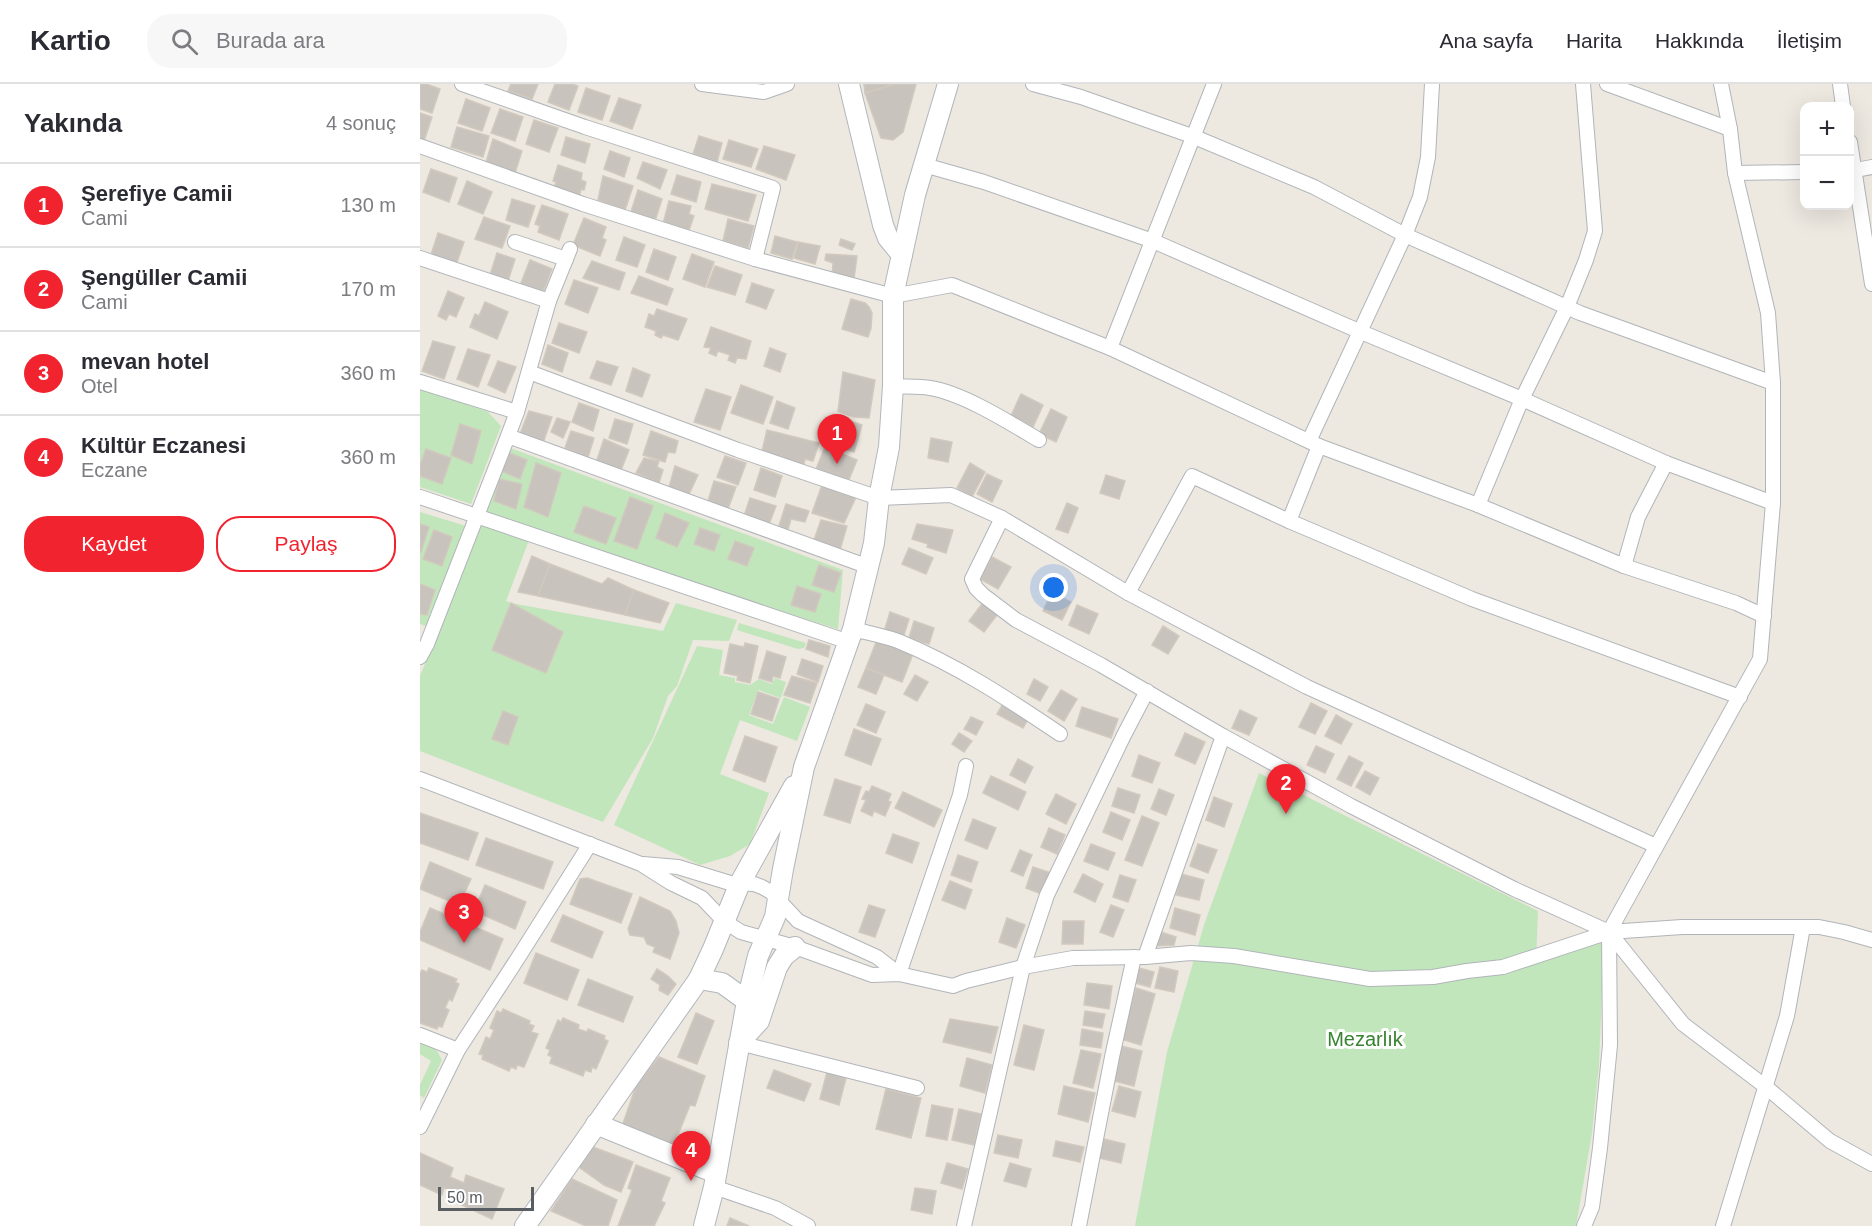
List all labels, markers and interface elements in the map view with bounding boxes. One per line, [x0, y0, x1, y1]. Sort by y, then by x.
search box [147, 14, 567, 68]
text: Kartio [30, 25, 111, 56]
icon: search [168, 25, 201, 58]
text: Burada ara [216, 28, 325, 53]
text: Ana sayfa [1440, 29, 1533, 52]
text: Harita [1566, 29, 1622, 52]
text: Hakkında [1655, 29, 1744, 52]
text: İletişim [1777, 29, 1842, 52]
map controls [1800, 102, 1854, 210]
button: + [1800, 102, 1854, 156]
text: Yakında [24, 108, 122, 138]
text: 4 sonuç [326, 112, 396, 134]
button: − [1800, 156, 1854, 210]
text: Şerefiye Camii [81, 181, 233, 206]
text: 1 [38, 194, 49, 216]
text: 130 m [340, 194, 396, 216]
text: Cami [81, 207, 128, 229]
text: Şengüller Camii [81, 265, 247, 290]
text: 2 [38, 278, 49, 300]
text: 170 m [340, 278, 396, 300]
text: Cami [81, 291, 128, 313]
text: mevan hotel [81, 349, 209, 374]
text: 3 [38, 362, 49, 384]
text: 360 m [340, 362, 396, 384]
text: Otel [81, 375, 118, 397]
pin: 1 [818, 414, 856, 464]
text: Kültür Eczanesi [81, 433, 246, 458]
text: 4 [38, 446, 49, 468]
text: 360 m [340, 446, 396, 468]
text: Eczane [81, 459, 148, 481]
button: Kaydet [24, 516, 204, 572]
button: Paylaş [216, 516, 396, 572]
your location [1039, 573, 1068, 602]
pin: 2 [1266, 764, 1306, 814]
pin: 3 [444, 894, 483, 943]
park label: Mezarlık [1327, 1028, 1404, 1050]
pin: 4 [672, 1132, 710, 1181]
scale bar [438, 1184, 534, 1212]
text: 50 m [447, 1189, 483, 1206]

